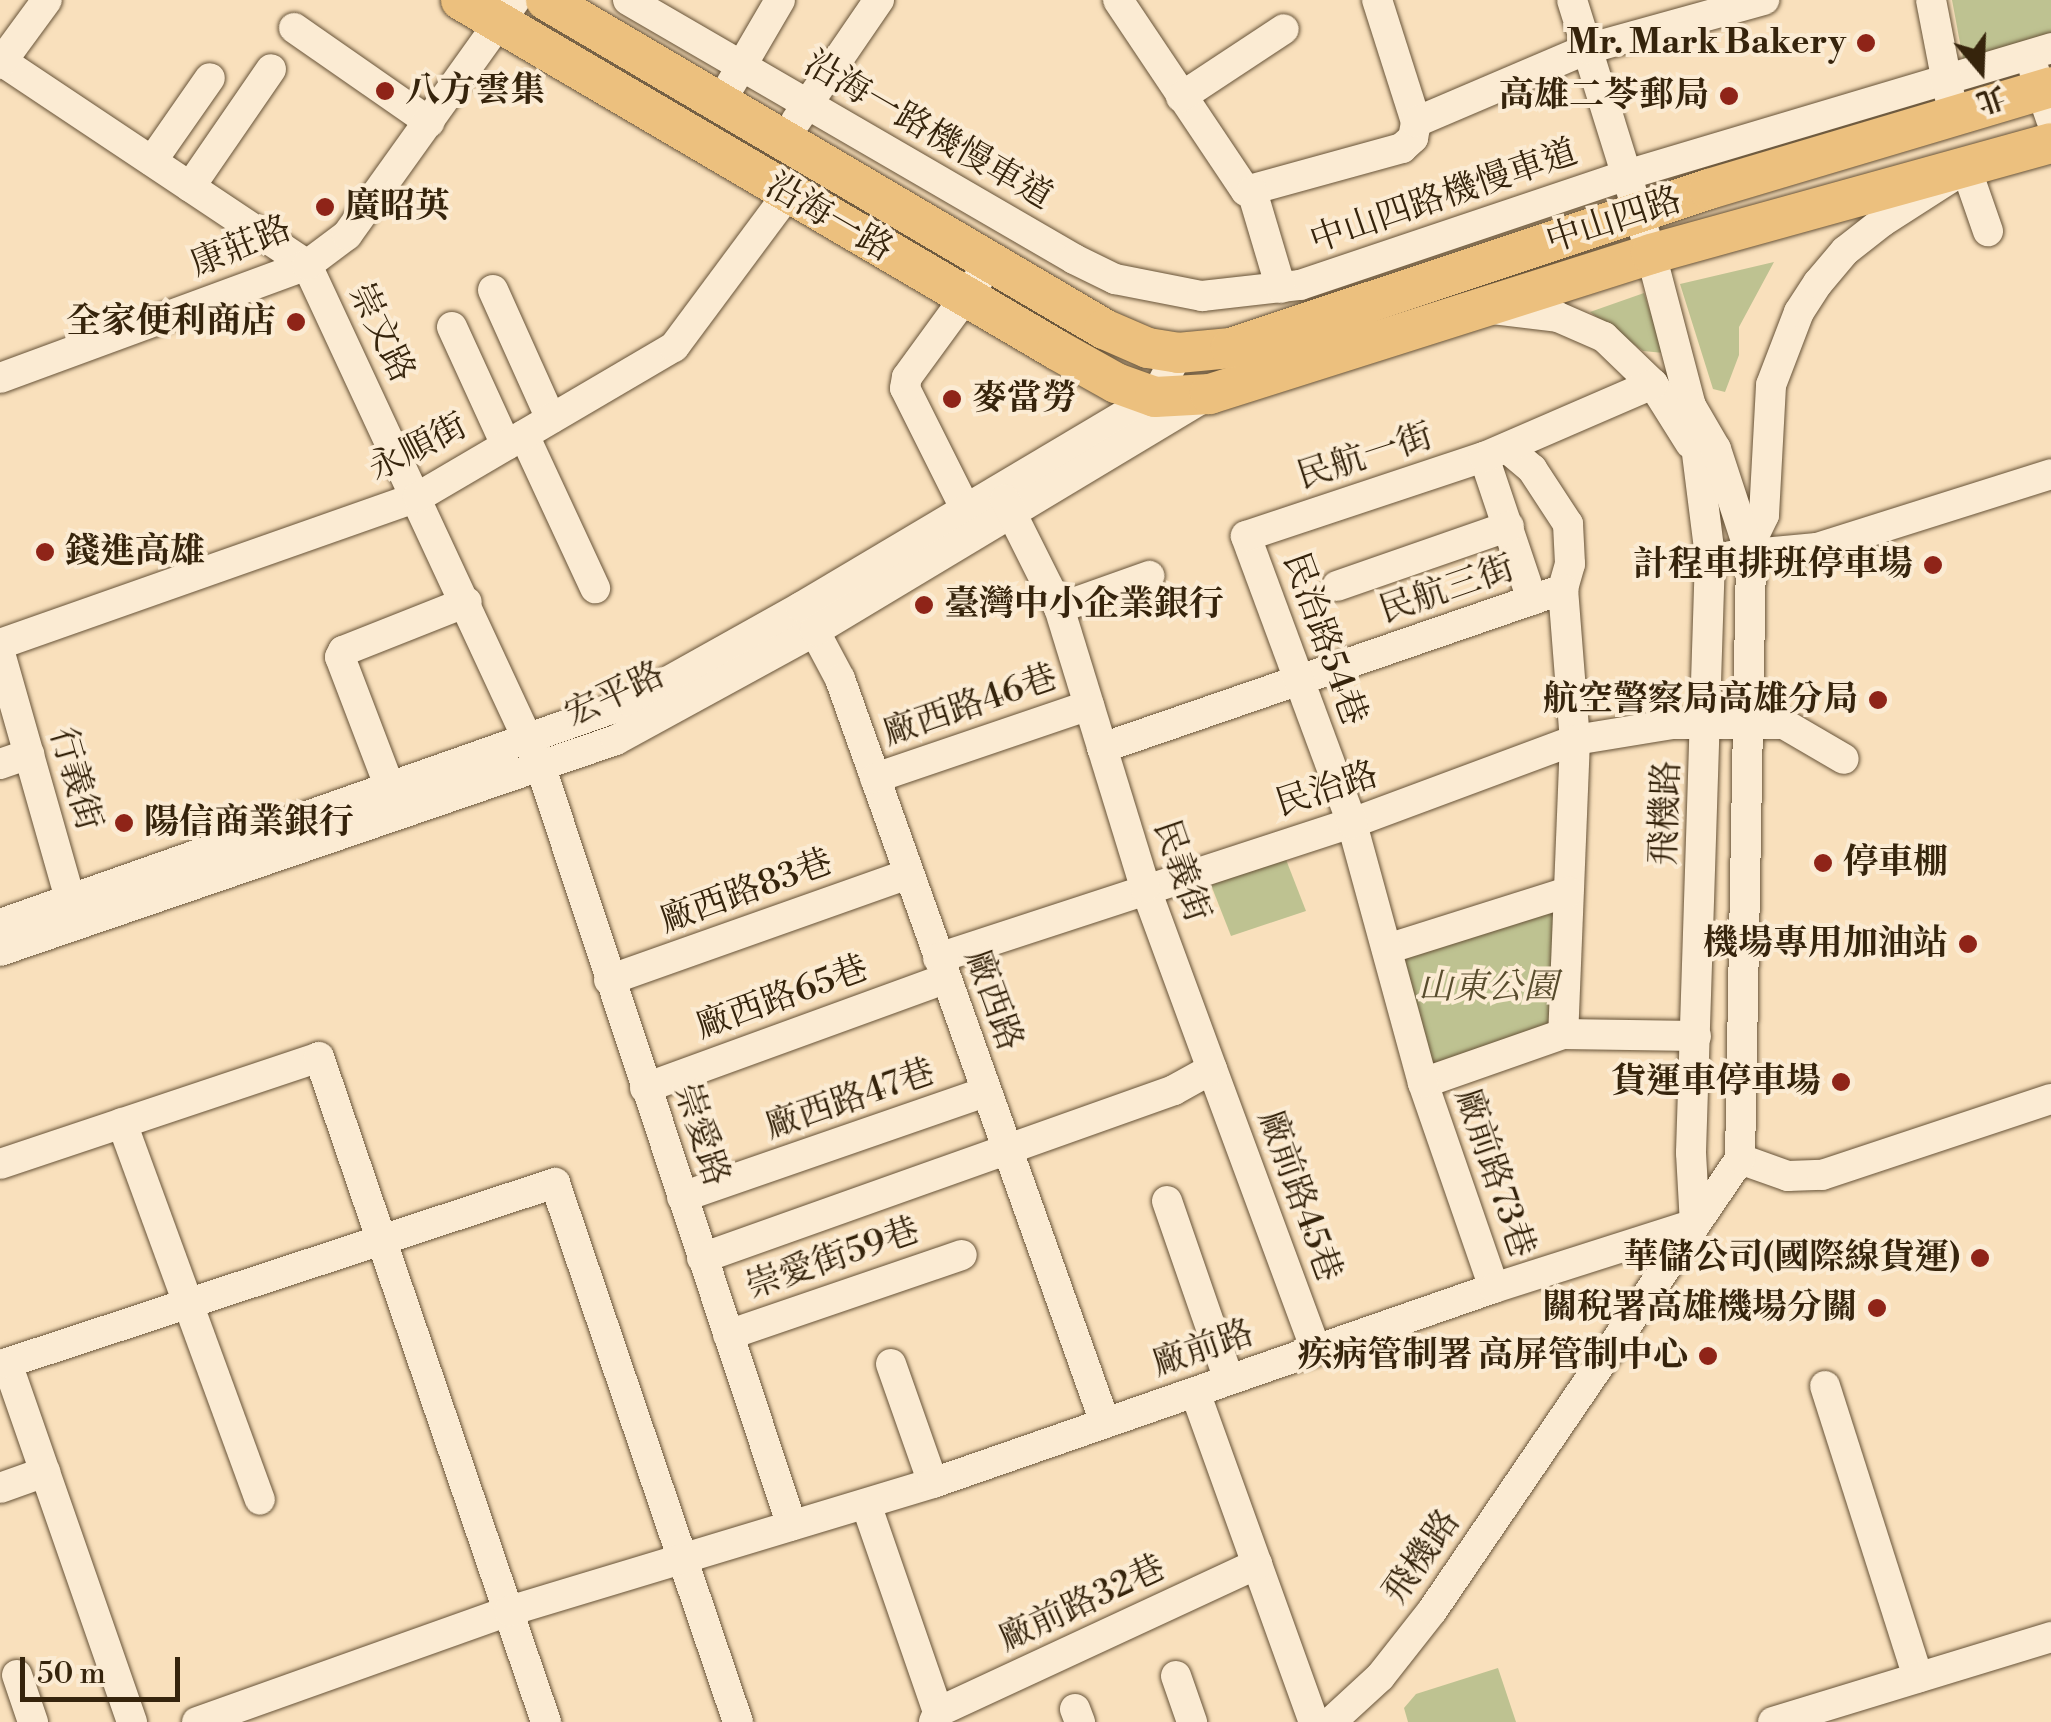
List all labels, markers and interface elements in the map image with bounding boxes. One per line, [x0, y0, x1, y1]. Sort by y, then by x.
north arrow [1931, 20, 2031, 120]
place label: Mr. Mark Bakery [1567, 22, 1846, 64]
marker: Mr. Mark Bakery [1855, 32, 1877, 54]
street label: 沿海一路機慢車道 [796, 43, 1060, 219]
place label: 八方雲集 [405, 70, 545, 112]
place label: 高雄二苓郵局 [1499, 75, 1709, 117]
text: 北 [1972, 78, 2010, 120]
marker: 八方雲集 [374, 80, 396, 102]
marker: 高雄二苓郵局 [1718, 85, 1740, 107]
street label: 中山四路機慢車道 [1305, 132, 1583, 262]
street label: 沿海一路 [758, 165, 900, 271]
street label: 中山四路 [1541, 179, 1687, 263]
place label: 廣昭英 [345, 186, 450, 228]
marker: 廣昭英 [314, 196, 336, 218]
street label: 康莊路 [184, 208, 298, 286]
street label: 崇文路 [339, 277, 423, 389]
place label: 全家便利商店 [66, 301, 276, 343]
marker: 全家便利商店 [285, 311, 307, 333]
place label: 麥當勞 [972, 378, 1077, 420]
marker: 麥當勞 [941, 388, 963, 410]
street label: 永順街 [362, 405, 474, 491]
street label: 民航一街 [1292, 415, 1438, 499]
place label: 錢進高雄 [65, 531, 205, 573]
marker: 錢進高雄 [34, 541, 56, 563]
place label: 計程車排班停車場 [1633, 544, 1913, 586]
street label: 民治路54巷 [1273, 547, 1375, 731]
street label: 民航三街 [1374, 547, 1520, 633]
marker: 計程車排班停車場 [1922, 554, 1944, 576]
place label: 臺灣中小企業銀行 [944, 584, 1224, 626]
marker: 臺灣中小企業銀行 [913, 594, 935, 616]
street label: 宏平路 [559, 654, 671, 736]
street label: 廠西路46巷 [877, 657, 1063, 755]
place label: 航空警察局高雄分局 [1543, 679, 1858, 721]
marker: 航空警察局高雄分局 [1867, 689, 1889, 711]
street label: 行義街 [40, 723, 110, 835]
street label: 民治路 [1271, 754, 1383, 826]
street label: 飛機路 [1643, 760, 1689, 866]
place label: 陽信商業銀行 [144, 802, 354, 844]
marker: 陽信商業銀行 [113, 812, 135, 834]
street label: 民義街 [1144, 815, 1218, 927]
street label: 廠西路83巷 [654, 841, 838, 943]
place label: 停車棚 [1843, 842, 1948, 884]
marker: 停車棚 [1812, 852, 1834, 874]
place label: 機場專用加油站 [1703, 923, 1948, 965]
marker: 機場專用加油站 [1957, 933, 1979, 955]
street label: 廠西路 [955, 943, 1031, 1057]
street label: 廠西路65巷 [690, 947, 874, 1049]
park label: 山東公園 [1418, 967, 1558, 1009]
street label: 廠西路47巷 [759, 1051, 941, 1149]
place label: 貨運車停車場 [1611, 1061, 1821, 1103]
marker: 貨運車停車場 [1830, 1071, 1852, 1093]
street label: 崇愛路 [665, 1079, 737, 1191]
street label: 廠前路73巷 [1445, 1083, 1543, 1263]
street label: 廠前路45巷 [1248, 1104, 1350, 1288]
street label: 崇愛街59巷 [741, 1210, 925, 1308]
place label: 華儲公司(國際線貨運) [1623, 1237, 1960, 1279]
marker: 華儲公司(國際線貨運) [1969, 1247, 1991, 1269]
place label: 關稅署高雄機場分關 [1542, 1287, 1857, 1329]
marker: 關稅署高雄機場分關 [1866, 1297, 1888, 1319]
street label: 廠前路 [1147, 1312, 1259, 1386]
place label: 疾病管制署 高屏管制中心 [1297, 1335, 1688, 1377]
marker: 疾病管制署 高屏管制中心 [1697, 1345, 1719, 1367]
street label: 飛機路 [1375, 1502, 1469, 1612]
street label: 廠前路32巷 [992, 1547, 1172, 1661]
scale bar [25, 1637, 185, 1699]
text: 50 m [37, 1655, 106, 1693]

